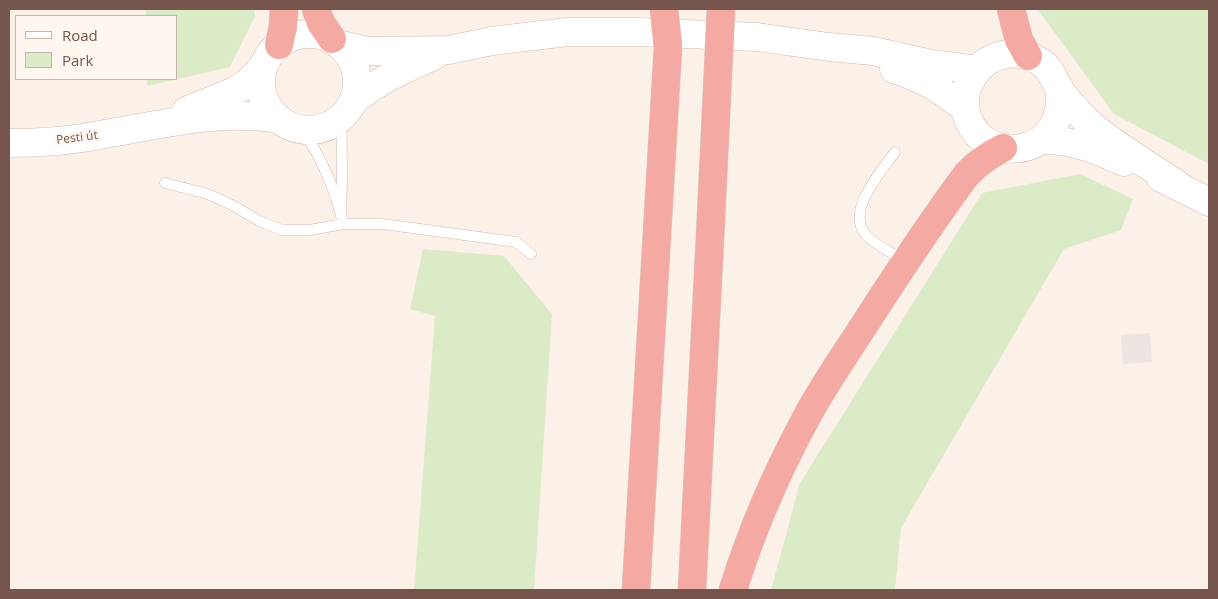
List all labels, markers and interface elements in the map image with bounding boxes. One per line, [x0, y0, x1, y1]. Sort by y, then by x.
legend [15, 15, 178, 80]
text: Road [62, 25, 98, 45]
text: Park [62, 50, 93, 70]
street label: Pesti út [55, 128, 99, 148]

